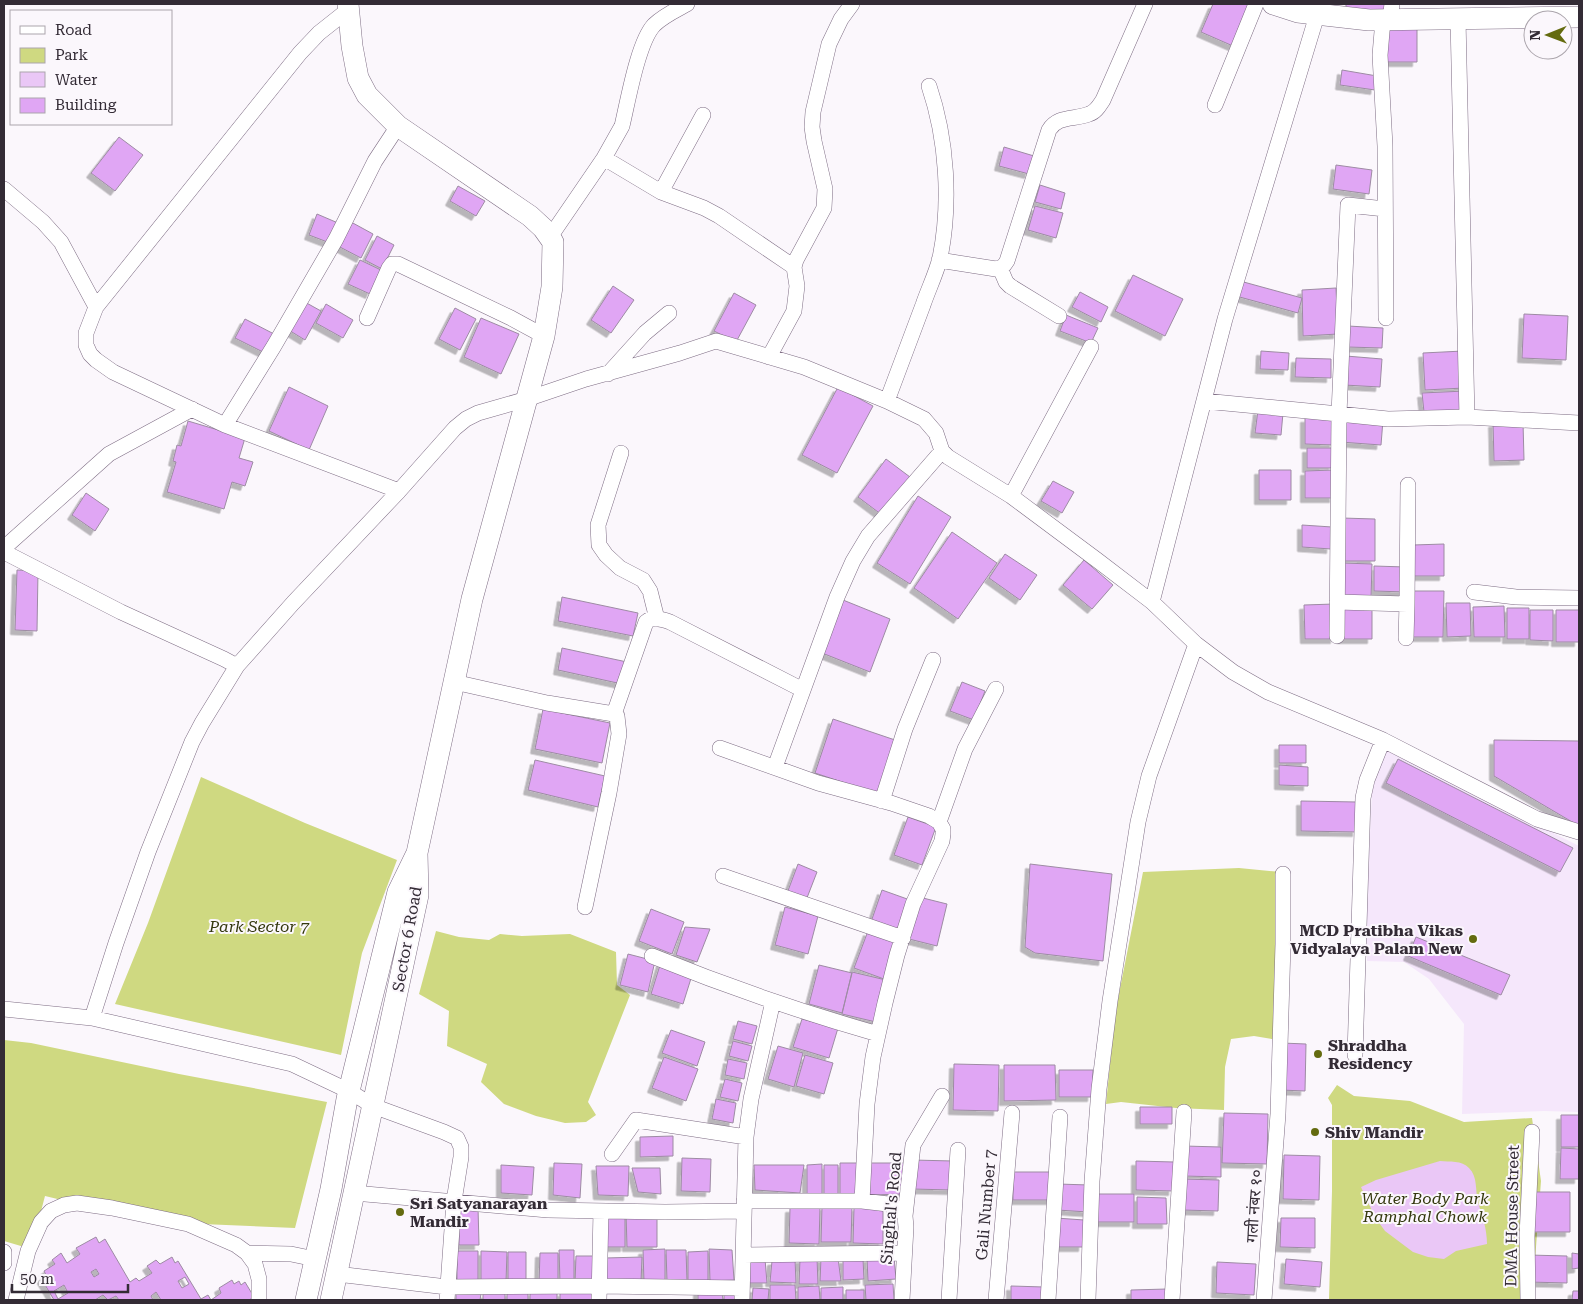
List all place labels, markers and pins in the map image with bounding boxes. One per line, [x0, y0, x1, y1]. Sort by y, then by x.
place label: MCD Pratibha Vikas Vidyalaya Palam New [1290, 921, 1463, 958]
marker: MCD Pratibha Vikas Vidyalaya Palam New [1467, 933, 1479, 945]
place label: Shraddha Residency [1328, 1036, 1413, 1073]
marker: Shraddha Residency [1312, 1048, 1324, 1060]
place label: Shiv Mandir [1325, 1123, 1423, 1142]
marker: Shiv Mandir [1309, 1126, 1321, 1138]
place label: Sri Satyanarayan Mandir [410, 1194, 548, 1231]
marker: Sri Satyanarayan Mandir [394, 1206, 406, 1218]

